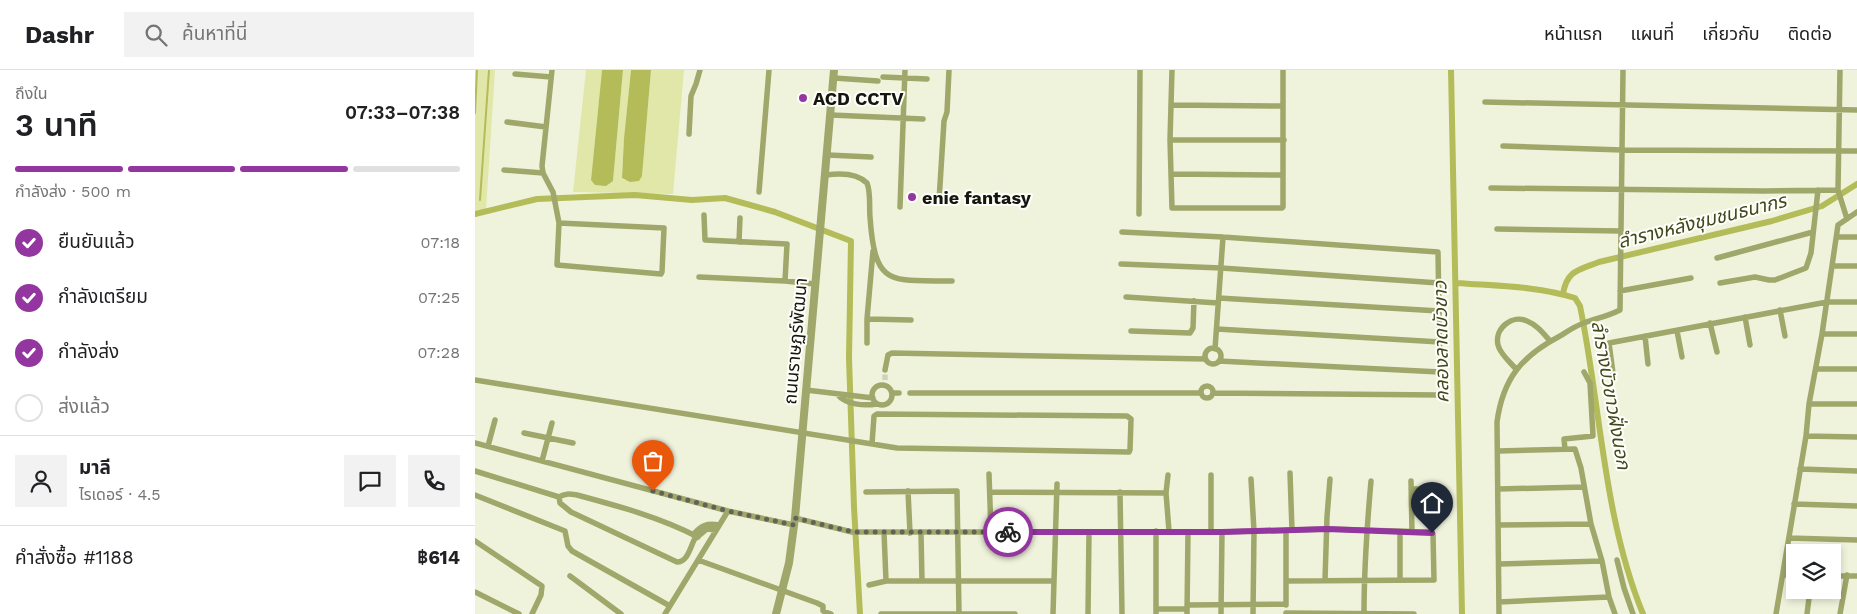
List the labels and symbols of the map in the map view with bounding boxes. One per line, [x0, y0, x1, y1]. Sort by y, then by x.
place label: ACD CCTV [813, 88, 904, 109]
marker: ACD CCTV [797, 92, 809, 104]
place label: enie fantasy [922, 187, 1032, 208]
water label: ลำรางหลังชุมชนธนากร [1616, 189, 1790, 253]
marker: enie fantasy [906, 191, 918, 203]
street label: ถนนราษฏร์พัฒนา [779, 277, 811, 405]
water label: คลองลาดบัวขาว [1428, 280, 1454, 403]
water label: ลำรางบัวขาวฝั่งนอก [1587, 319, 1637, 472]
pin [632, 440, 674, 491]
pin [1411, 482, 1453, 533]
courier [983, 507, 1033, 557]

